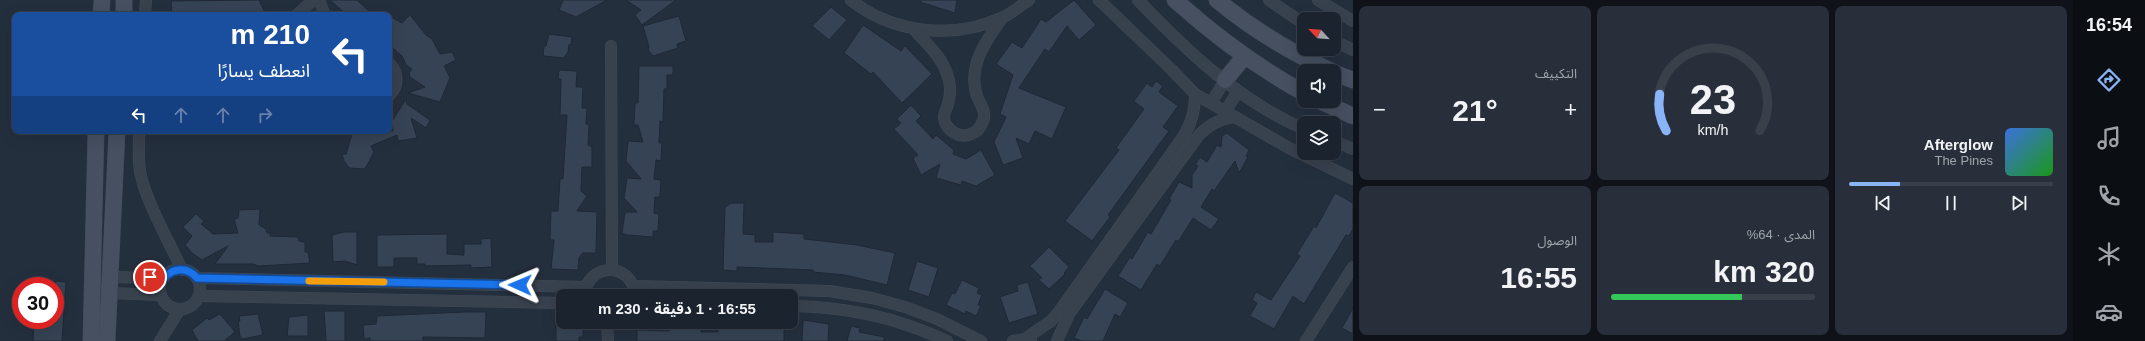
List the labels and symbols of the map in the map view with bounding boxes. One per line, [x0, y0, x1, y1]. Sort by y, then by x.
north arrow [1297, 12, 1341, 56]
pin [133, 260, 167, 294]
position arrow [499, 264, 541, 306]
speed limit sign: 30 [12, 277, 64, 329]

